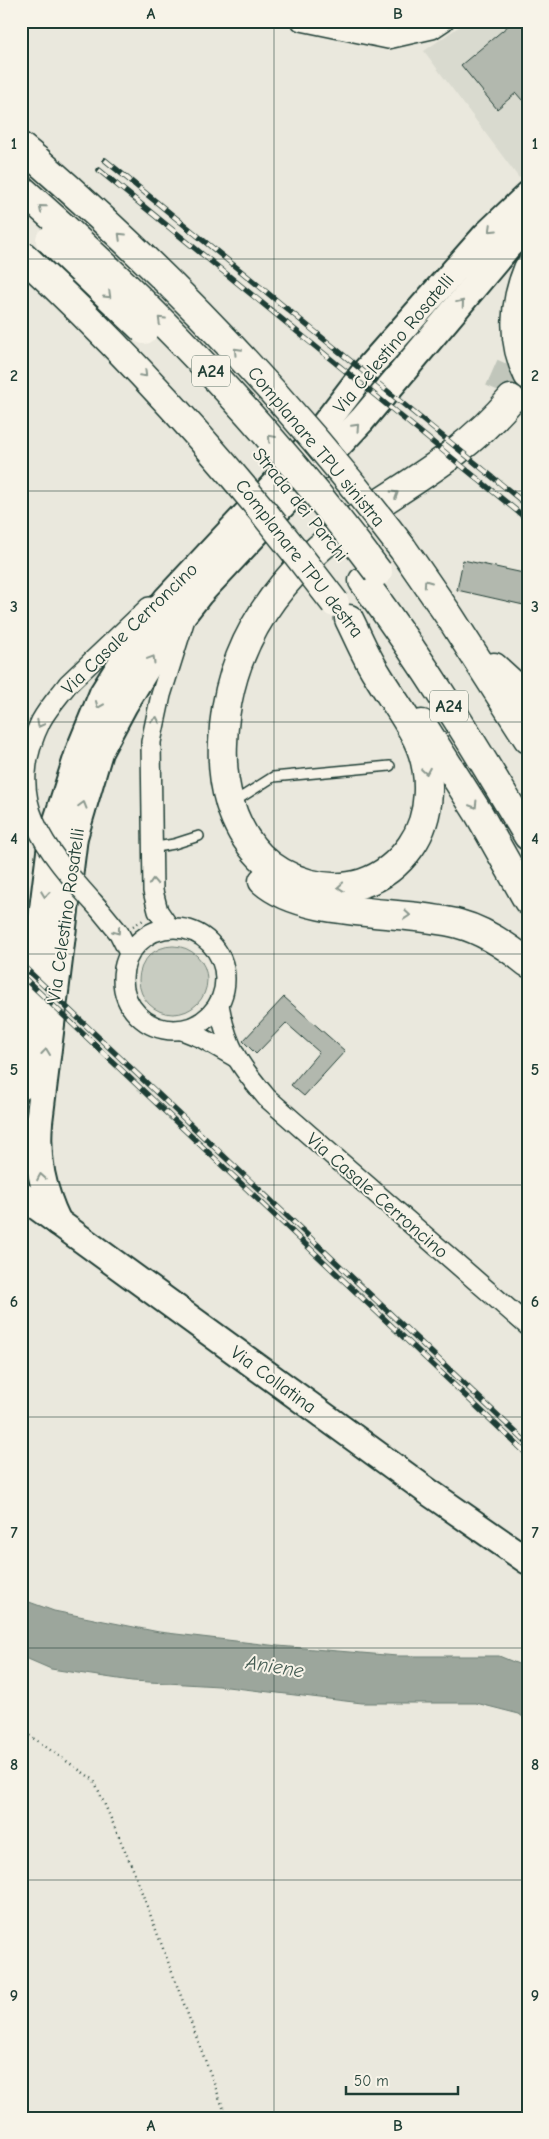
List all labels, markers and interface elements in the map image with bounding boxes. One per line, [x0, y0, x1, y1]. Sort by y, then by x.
text: A [147, 5, 156, 23]
text: B [393, 5, 403, 23]
text: 1 [11, 135, 17, 153]
text: 1 [532, 135, 538, 153]
one-way arrow [39, 205, 48, 214]
one-way arrow [489, 223, 498, 232]
one-way arrow [118, 233, 127, 242]
street label: Via Celestino Rosatelli [329, 269, 459, 418]
one-way arrow [102, 289, 111, 298]
one-way arrow [455, 299, 464, 308]
one-way arrow [157, 316, 166, 325]
one-way arrow [234, 348, 243, 357]
road number: A24 [192, 356, 230, 386]
street label: Complanare TPU sinistra [243, 362, 390, 531]
text: 2 [10, 367, 18, 385]
text: 2 [531, 367, 539, 385]
one-way arrow [138, 368, 147, 377]
one-way arrow [350, 423, 359, 432]
one-way arrow [268, 435, 277, 444]
street label: Strada dei Parchi [248, 443, 353, 566]
street label: Complanare TPU destra [231, 475, 368, 642]
one-way arrow [390, 491, 399, 501]
street label: Via Casale Cerroncino [57, 558, 202, 699]
one-way arrow [424, 579, 433, 588]
text: 3 [10, 598, 18, 616]
text: 3 [531, 598, 539, 616]
one-way arrow [146, 655, 155, 664]
road number: A24 [430, 690, 468, 721]
one-way arrow [94, 700, 105, 709]
one-way arrow [150, 716, 161, 725]
one-way arrow [36, 719, 46, 728]
one-way arrow [420, 767, 430, 776]
one-way arrow [467, 800, 477, 809]
one-way arrow [78, 801, 88, 810]
street label: Via Celestino Rosatelli [43, 827, 89, 1004]
text: 4 [10, 830, 18, 848]
text: 4 [531, 830, 539, 848]
one-way arrow [147, 878, 158, 886]
one-way arrow [337, 881, 345, 892]
one-way arrow [40, 890, 51, 898]
one-way arrow [403, 910, 411, 921]
one-way arrow [111, 925, 120, 935]
one-way arrow [41, 1048, 51, 1056]
text: 5 [10, 1061, 18, 1079]
text: 5 [531, 1061, 539, 1079]
street label: Via Casale Cerroncino [302, 1128, 453, 1263]
one-way arrow [36, 1172, 47, 1181]
text: 6 [10, 1293, 18, 1311]
text: 6 [531, 1293, 539, 1311]
street label: Via Collatina [226, 1341, 321, 1418]
text: 7 [10, 1524, 18, 1542]
text: 7 [531, 1524, 539, 1542]
water label: Aniene [243, 1650, 306, 1682]
text: 8 [10, 1756, 18, 1774]
text: 8 [531, 1756, 539, 1774]
text: 9 [10, 1987, 18, 2005]
text: 9 [531, 1987, 539, 2005]
scale bar [346, 2064, 459, 2096]
text: 50 m [354, 2072, 389, 2090]
text: A [147, 2117, 156, 2135]
text: B [393, 2117, 403, 2135]

